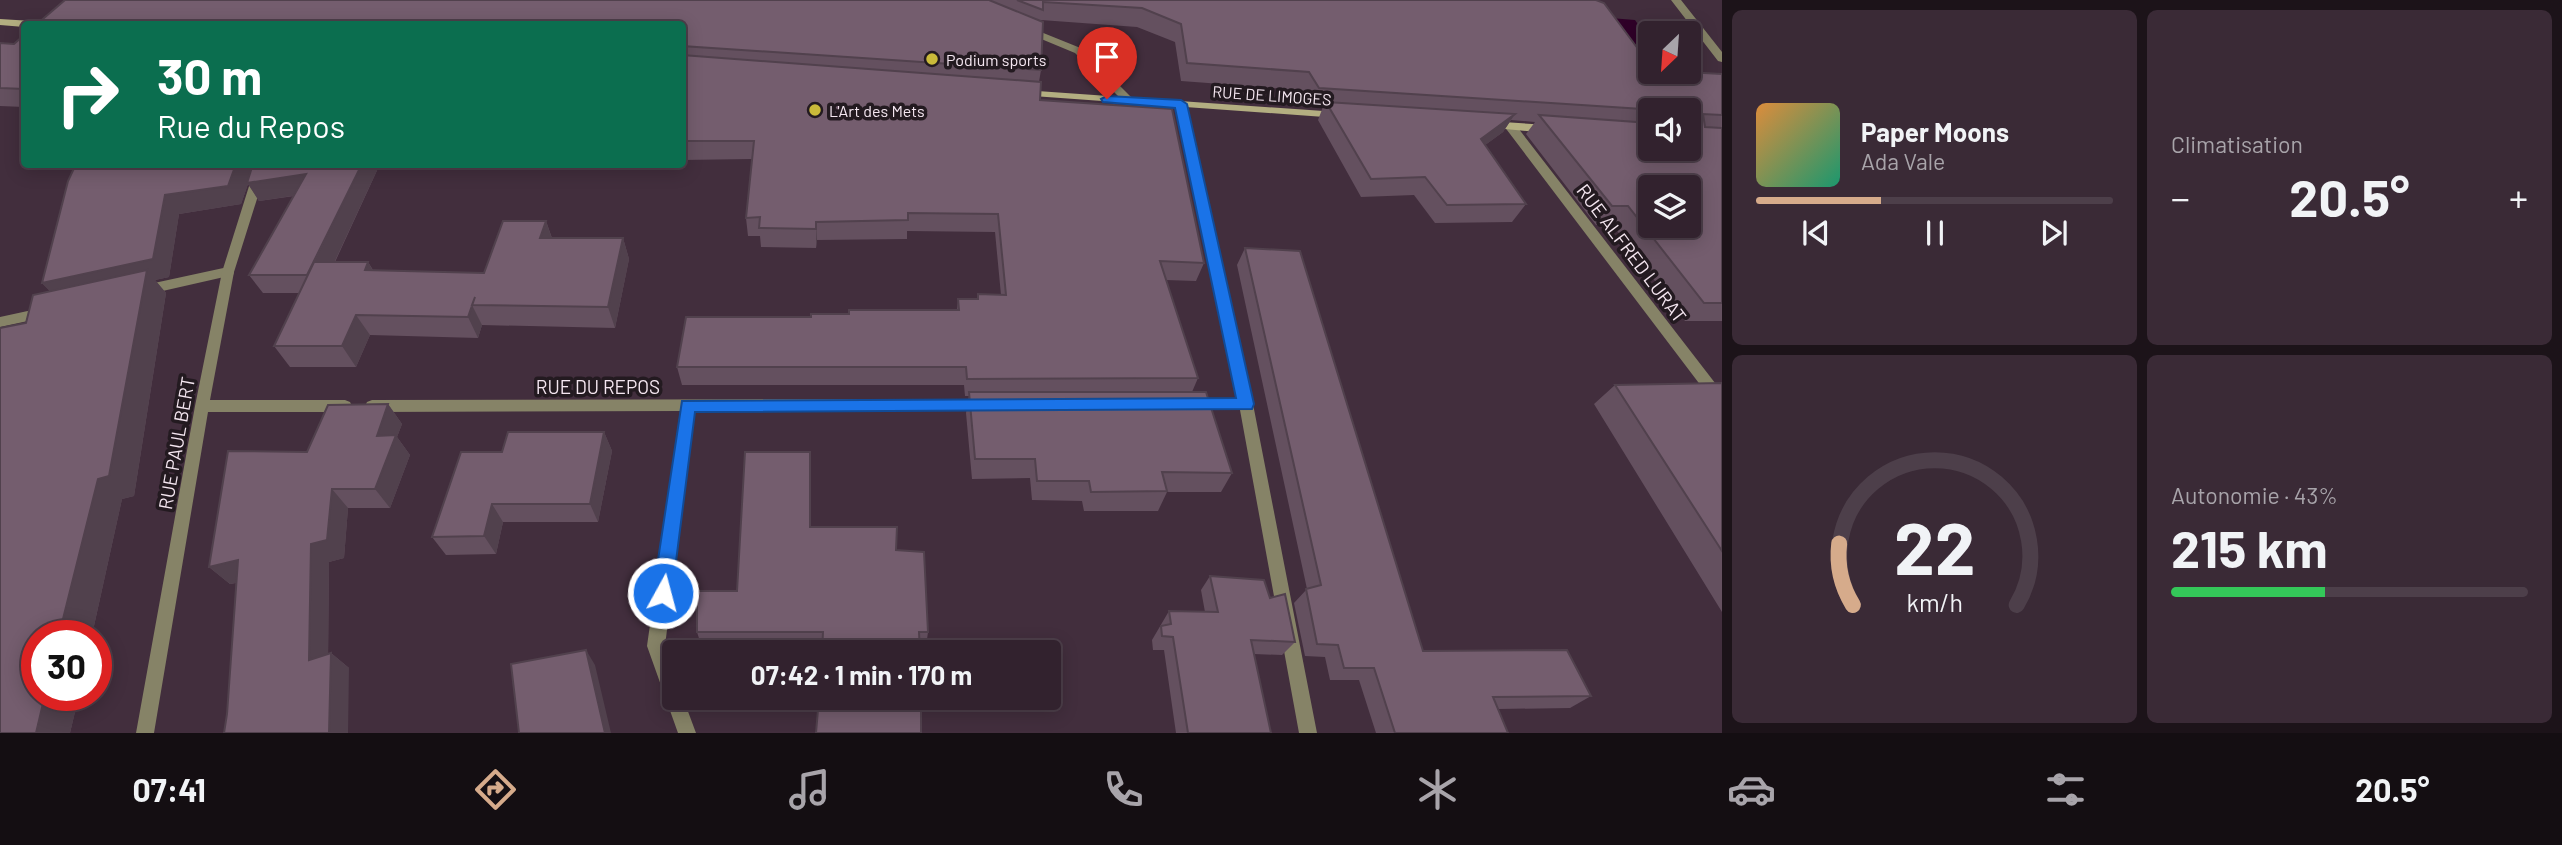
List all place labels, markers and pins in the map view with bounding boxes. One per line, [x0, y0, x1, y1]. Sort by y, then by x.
pin [1077, 27, 1137, 99]
place label: Podium sports [946, 50, 1046, 69]
marker: Podium sports [924, 51, 940, 67]
place label: L'Art des Mets [829, 101, 925, 120]
marker: L'Art des Mets [807, 102, 823, 118]

